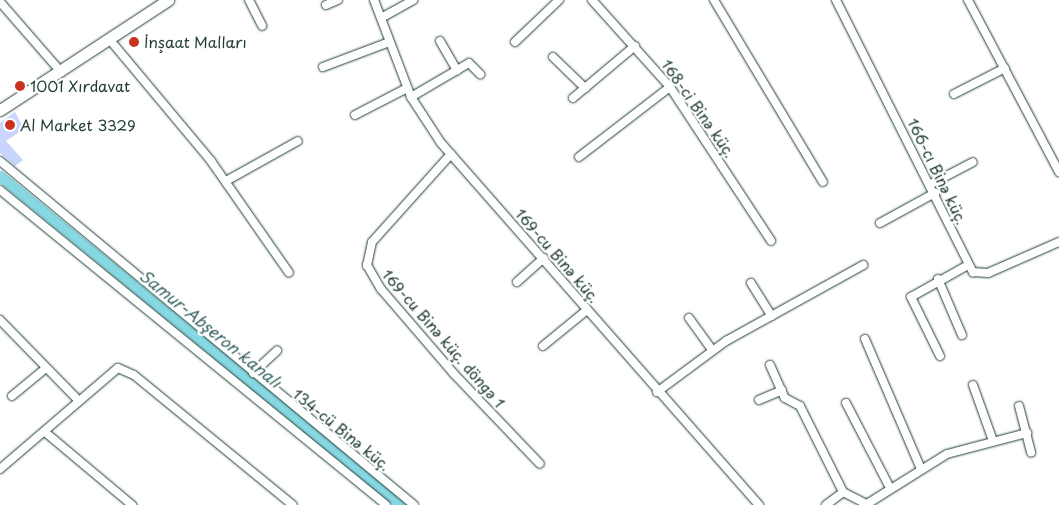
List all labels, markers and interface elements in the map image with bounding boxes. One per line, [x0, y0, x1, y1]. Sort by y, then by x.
place label: İnşaat Malları [144, 33, 246, 51]
marker: İnşaat Malları [128, 36, 140, 48]
street label: 168-ci Binə küç. [658, 55, 740, 161]
place label: 1001 Xırdavat [30, 77, 131, 95]
marker: 1001 Xırdavat [14, 80, 26, 92]
street label: 166-cı Binə küç. [904, 114, 972, 228]
place label: Al Market 3329 [20, 116, 136, 134]
marker: Al Market 3329 [4, 119, 16, 131]
street label: 169-cu Binə küç. [512, 204, 604, 306]
water label: Samur-Abşeron kanalı [136, 265, 286, 391]
street label: 169-cu Binə küç. döngə 1 [379, 265, 509, 411]
street label: 134-cü Binə küç. [289, 384, 395, 474]

